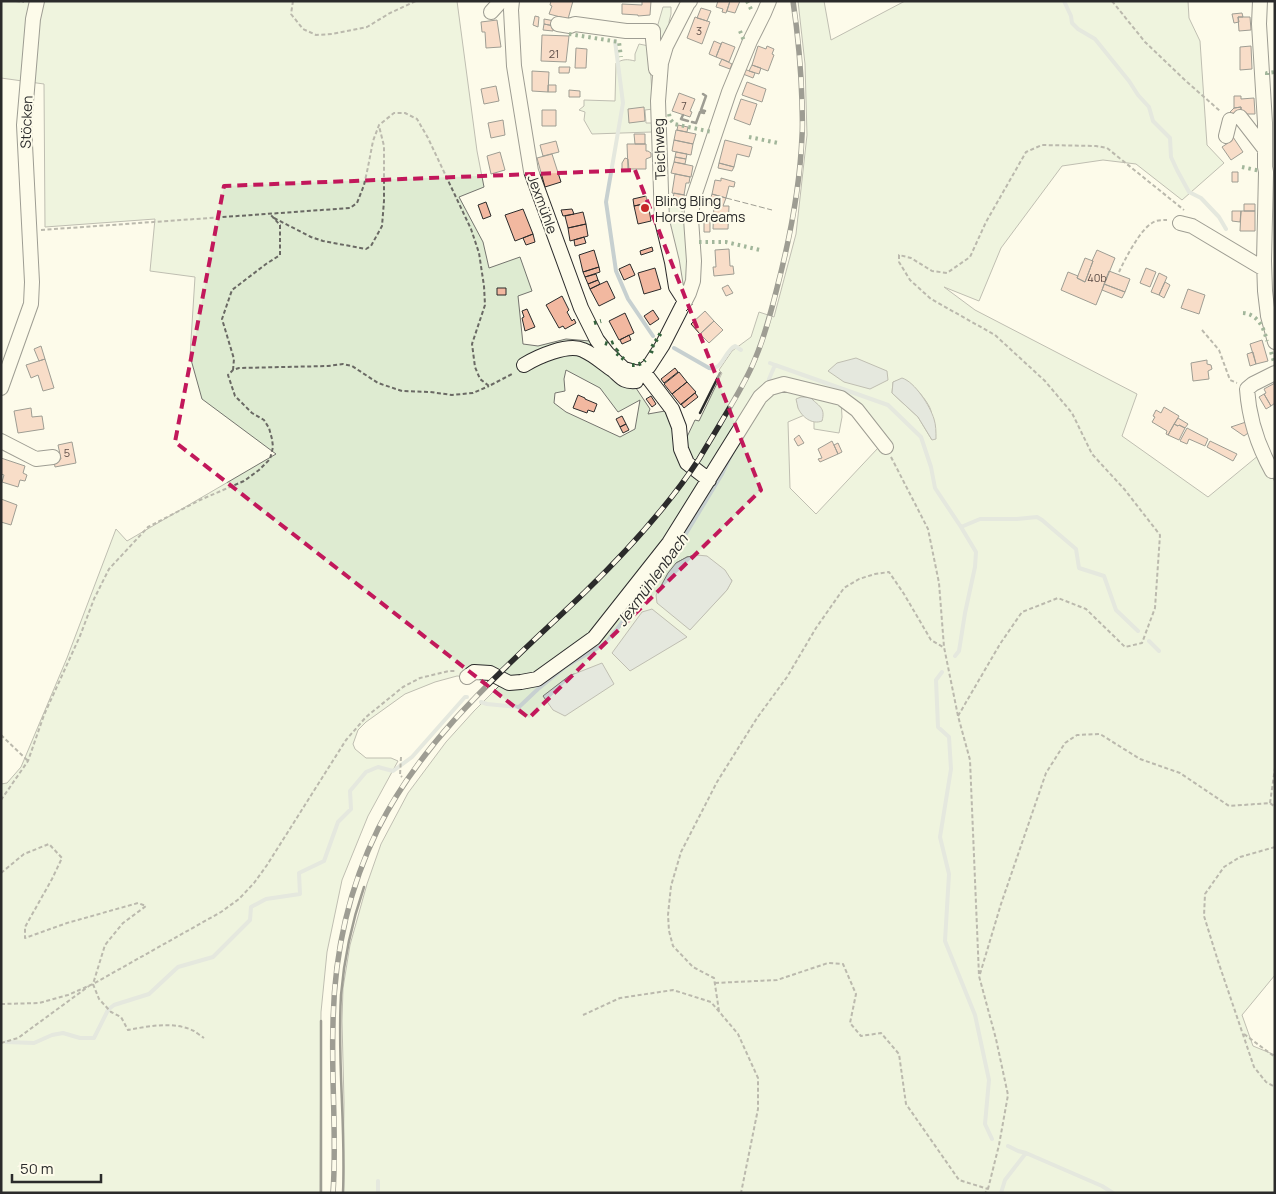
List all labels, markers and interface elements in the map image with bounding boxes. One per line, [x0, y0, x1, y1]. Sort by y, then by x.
house number: 3 [696, 23, 702, 38]
house number: 21 [549, 46, 559, 61]
street label: Stöcken [16, 95, 36, 149]
house number: 7 [681, 98, 687, 113]
street label: Teichweg [648, 118, 670, 180]
street label: Jexmühle [524, 172, 562, 236]
place label: Bling Bling Horse Dreams [655, 191, 745, 226]
marker: Bling Bling Horse Dreams [639, 202, 651, 214]
house number: 40b [1087, 270, 1107, 285]
house number: 5 [64, 445, 70, 460]
water label: Jexmühlenbach [611, 529, 693, 630]
scale bar [12, 1152, 101, 1184]
text: 50 m [20, 1158, 54, 1179]

